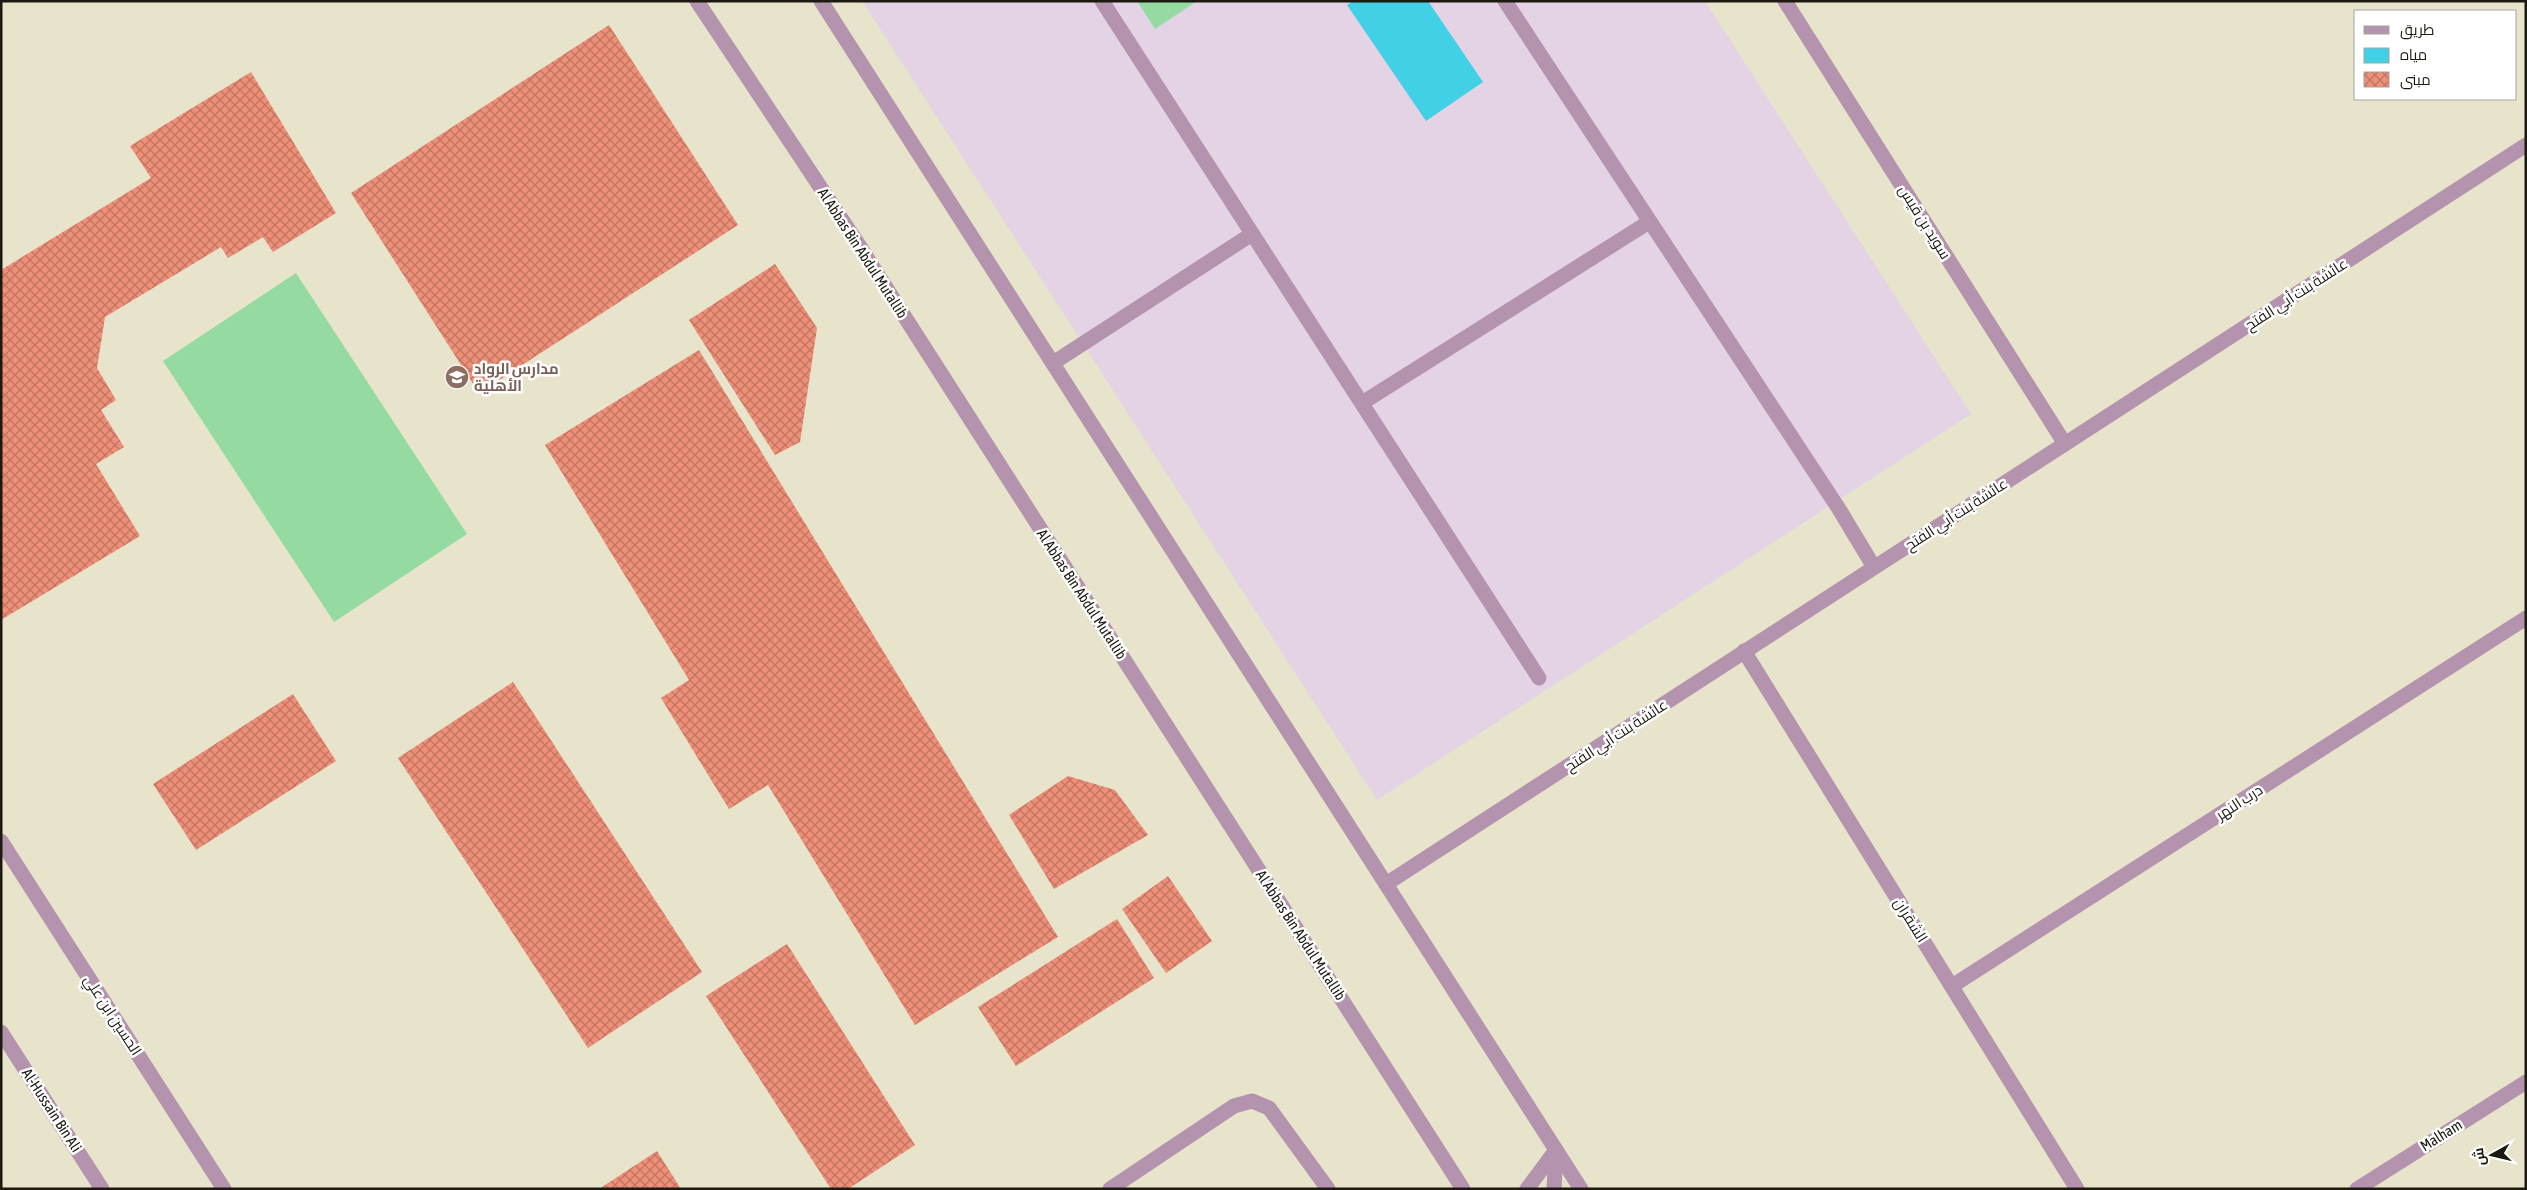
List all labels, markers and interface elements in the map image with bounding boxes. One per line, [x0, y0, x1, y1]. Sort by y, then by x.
legend [2354, 10, 2517, 100]
text: طريق [2400, 21, 2434, 40]
text: مياه [2400, 46, 2427, 63]
text: مبنى [2400, 71, 2431, 90]
street label: سويد بن قيس [1894, 182, 1954, 263]
street label: Al Abbas Bin Abdul Mutallib [815, 185, 911, 321]
street label: عائشة بنت أبي الفتح [2241, 254, 2353, 337]
place label: مدارس الرواد الأهلية [474, 360, 559, 394]
school or university icon: مدارس الرواد الأهلية [444, 364, 470, 390]
street label: عائشة بنت أبي الفتح [1901, 474, 2013, 557]
street label: Al Abbas Bin Abdul Mutallib [1034, 526, 1130, 662]
street label: عائشة بنت أبي الفتح [1561, 695, 1673, 778]
street label: درب النهر [2212, 781, 2267, 826]
street label: Al Abbas Bin Abdul Mutallib [1253, 867, 1349, 1003]
street label: الشقران [1889, 895, 1931, 946]
street label: الحسين ابن علي [77, 972, 145, 1061]
street label: Al-Hussain Bin Ali [19, 1065, 85, 1155]
street label: Malham [2417, 1116, 2465, 1154]
north arrow [2467, 1130, 2517, 1180]
text: ش [2470, 1147, 2489, 1167]

